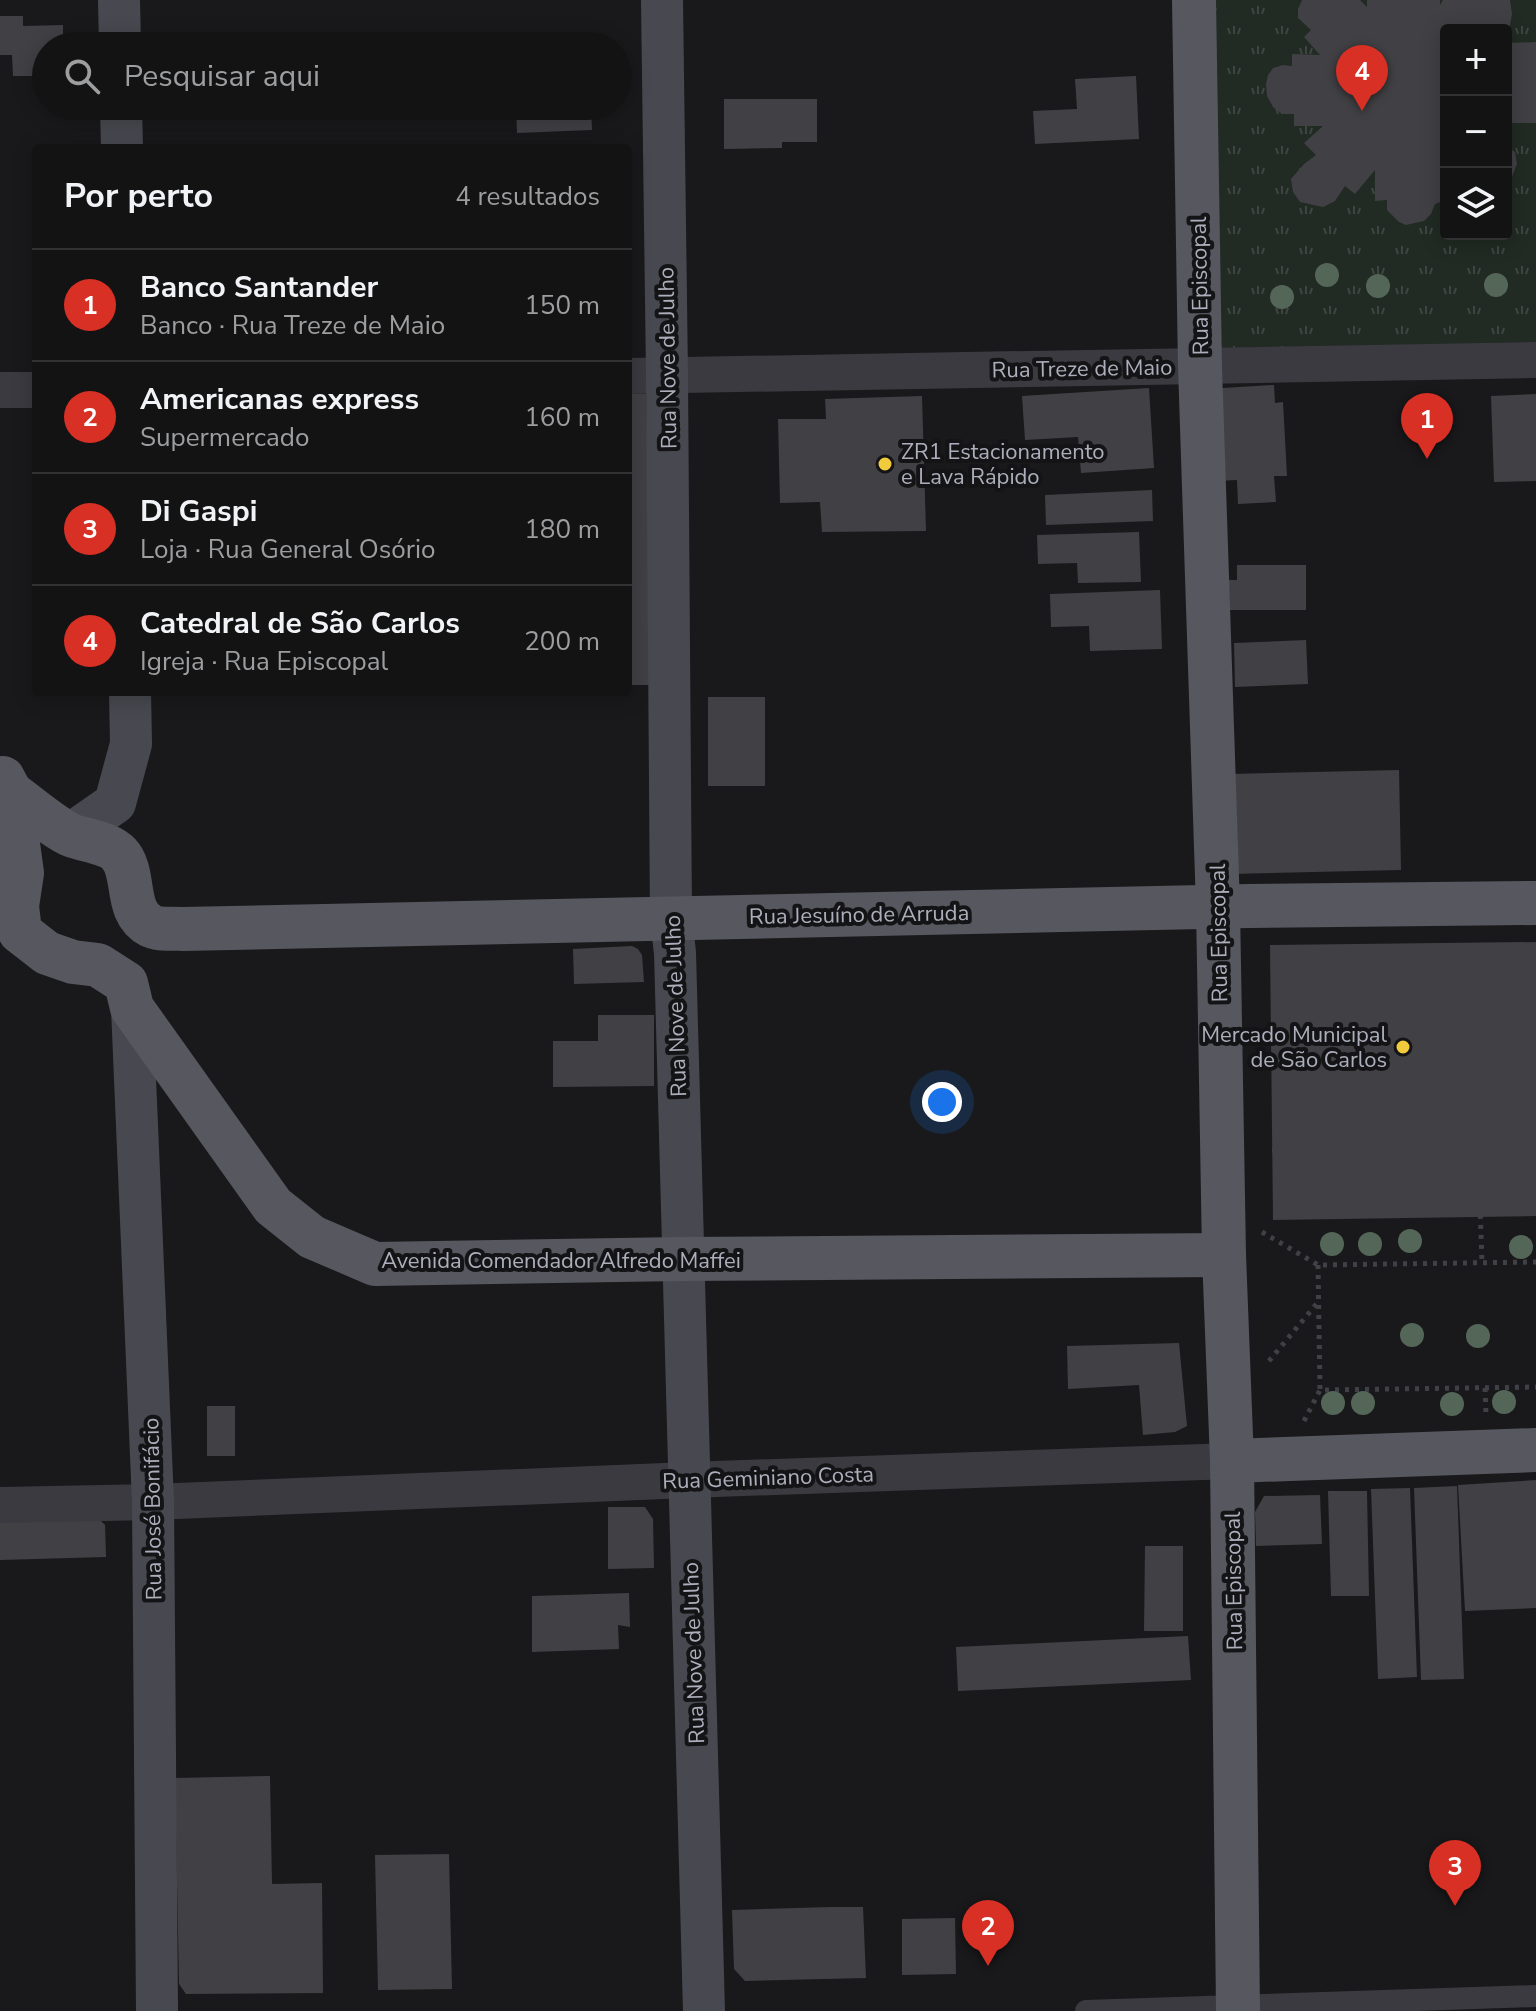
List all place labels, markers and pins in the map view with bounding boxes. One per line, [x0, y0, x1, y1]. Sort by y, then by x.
pin: 4 [1336, 45, 1388, 111]
pin: 1 [1401, 393, 1453, 459]
place label: ZR1 Estacionamento e Lava Rápido [901, 437, 1105, 492]
marker: ZR1 Estacionamento e Lava Rápido [876, 455, 894, 473]
place label: Mercado Municipal de São Carlos [1201, 1020, 1387, 1075]
marker: Mercado Municipal de São Carlos [1394, 1038, 1412, 1056]
pin: 3 [1429, 1840, 1481, 1906]
pin: 2 [962, 1900, 1014, 1966]

